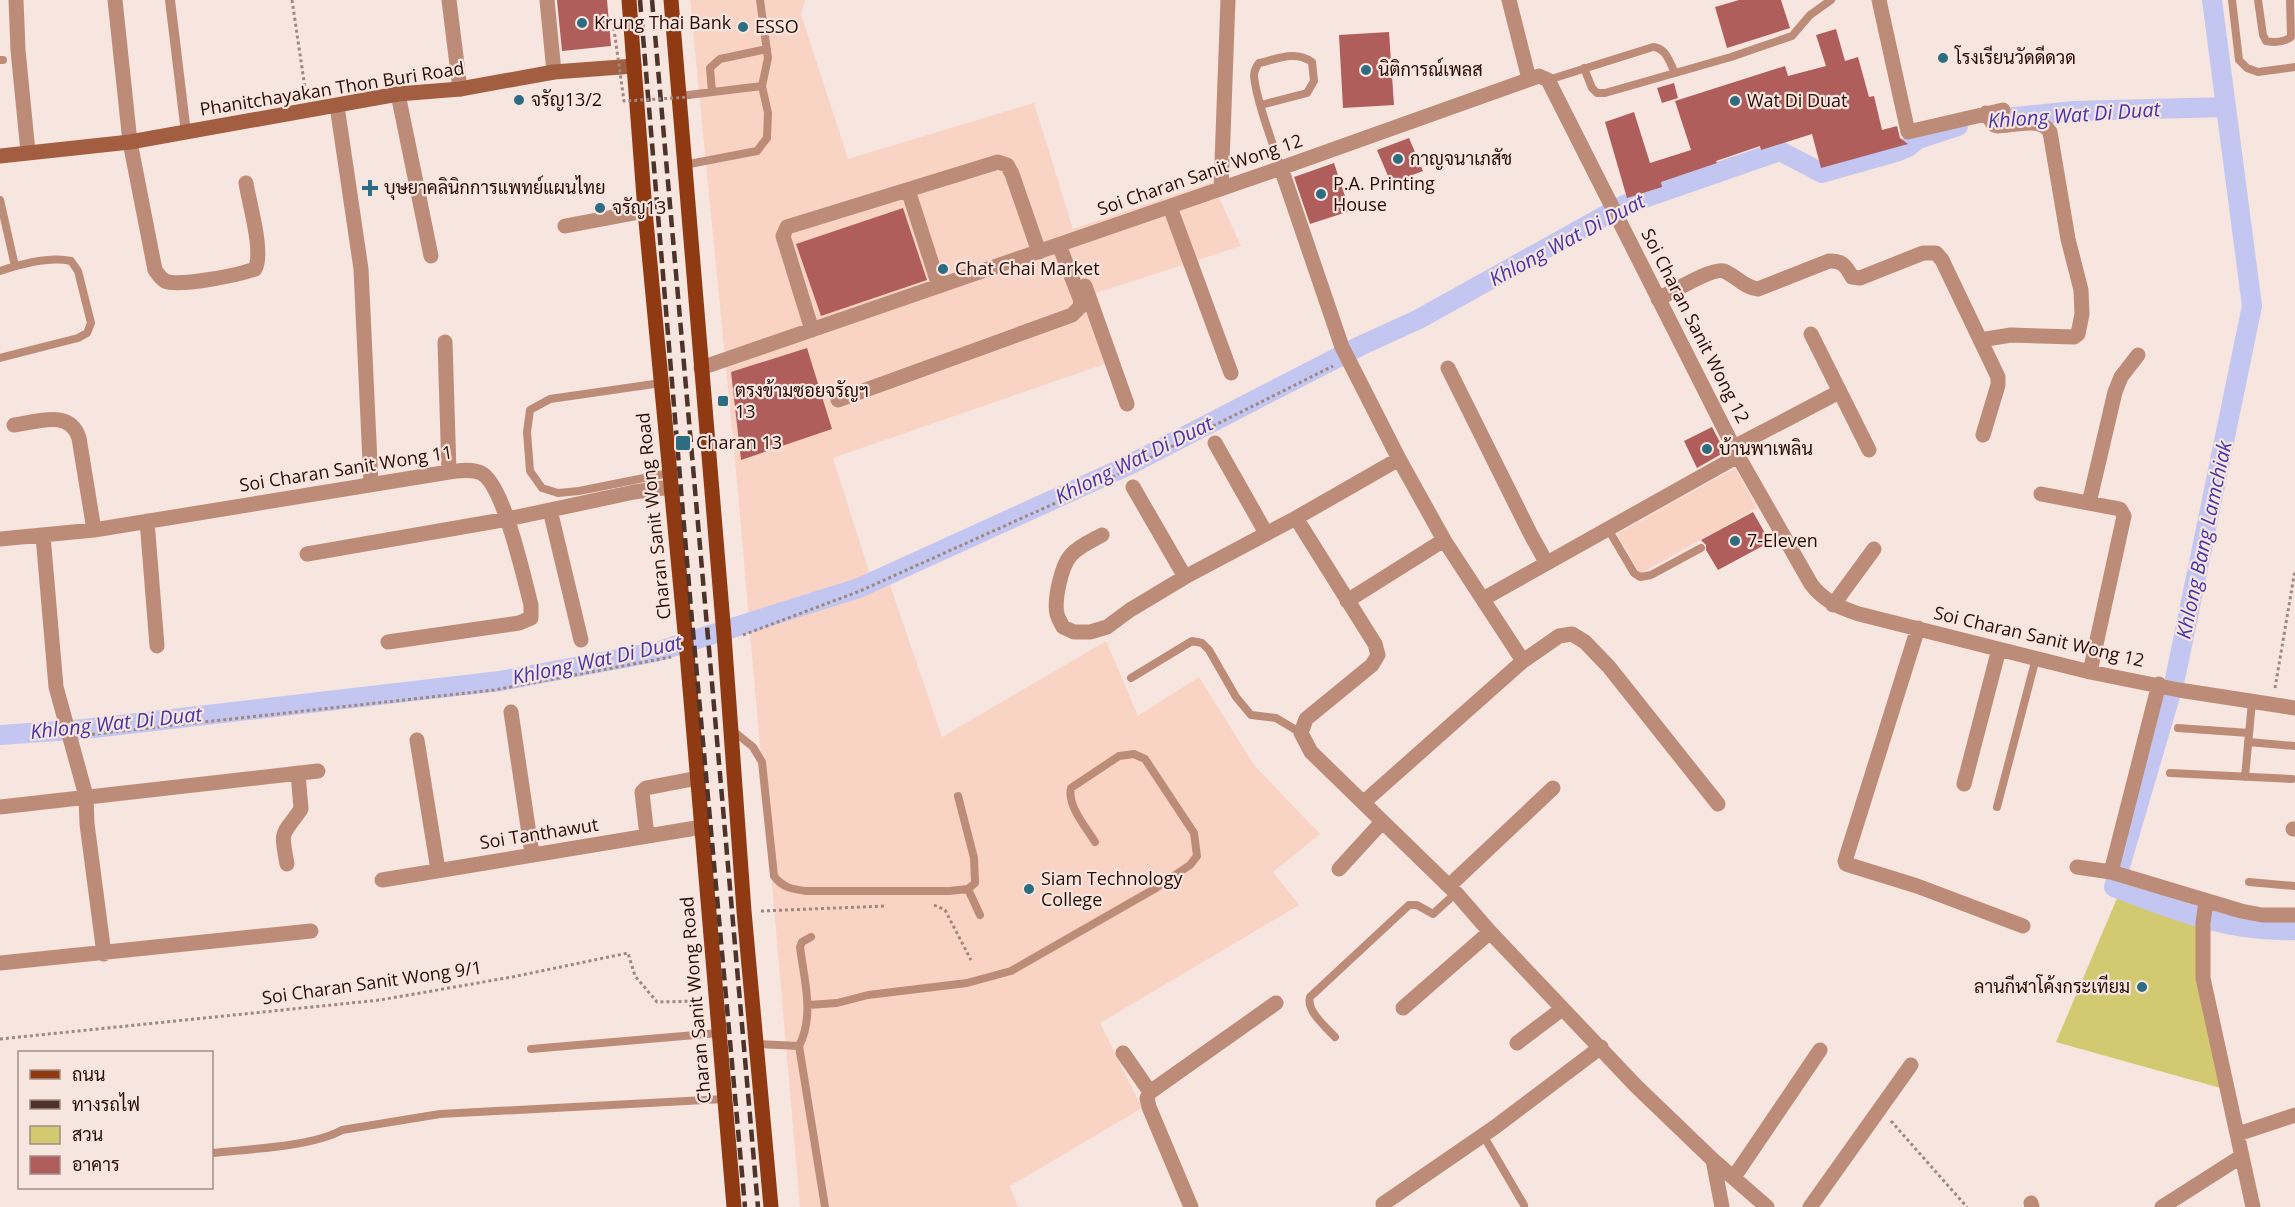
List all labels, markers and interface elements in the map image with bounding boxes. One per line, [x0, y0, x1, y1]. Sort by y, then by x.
place label: Krung Thai Bank [594, 10, 732, 34]
place label: ESSO [755, 14, 799, 38]
marker: Krung Thai Bank [575, 16, 589, 30]
marker: ESSO [736, 20, 750, 34]
place label: โรงเรียนวัดดีดวด [1954, 45, 2076, 69]
marker: โรงเรียนวัดดีดวด [1936, 51, 1950, 65]
street label: Phanitchayakan Thon Buri Road [198, 55, 466, 121]
place label: นิติการณ์เพลส [1378, 57, 1483, 81]
marker: นิติการณ์เพลส [1359, 63, 1373, 77]
place label: จรัญ13/2 [531, 87, 602, 111]
place label: Wat Di Duat [1747, 88, 1848, 112]
marker: จรัญ13/2 [512, 93, 526, 107]
marker: Wat Di Duat [1728, 94, 1742, 108]
water label: Khlong Wat Di Duat [1987, 95, 2162, 134]
street label: Soi Charan Sanit Wong 12 [1094, 128, 1305, 220]
place label: กาญจนาเภสัช [1410, 146, 1512, 170]
marker: กาญจนาเภสัช [1391, 152, 1405, 166]
place label: P.A. Printing House [1333, 171, 1435, 216]
place label: บุษยาคลินิกการแพทย์แผนไทย [384, 175, 606, 200]
marker: บุษยาคลินิกการแพทย์แผนไทย [361, 179, 379, 197]
water label: Khlong Wat Di Duat [1484, 186, 1651, 292]
marker: P.A. Printing House [1314, 187, 1328, 201]
place label: จรัญ13 [612, 195, 666, 219]
marker: จรัญ13 [593, 201, 607, 215]
street label: Soi Charan Sanit Wong 12 [1636, 224, 1755, 427]
place label: Chat Chai Market [955, 256, 1100, 280]
marker: Chat Chai Market [936, 262, 950, 276]
place label: ตรงข้ามซอยจรัญฯ 13 [735, 378, 869, 423]
marker: ตรงข้ามซอยจรัญฯ 13 [716, 394, 730, 408]
water label: Khlong Wat Di Duat [1050, 409, 1219, 510]
street label: Charan Sanit Wong Road [630, 411, 676, 621]
place label: Charan 13 [696, 430, 782, 454]
marker: Charan 13 [674, 434, 692, 452]
place label: บ้านพาเพลิน [1719, 436, 1813, 460]
water label: Khlong Bang Lamchiak [2169, 437, 2238, 641]
street label: Soi Charan Sanit Wong 11 [238, 439, 454, 497]
marker: บ้านพาเพลิน [1700, 442, 1714, 456]
place label: 7-Eleven [1747, 528, 1818, 552]
marker: 7-Eleven [1728, 534, 1742, 548]
street label: Soi Charan Sanit Wong 12 [1932, 600, 2147, 672]
water label: Khlong Wat Di Duat [510, 628, 686, 691]
water label: Khlong Wat Di Duat [29, 700, 205, 745]
street label: Soi Tanthawut [478, 812, 600, 854]
place label: Siam Technology College [1041, 866, 1183, 911]
marker: Siam Technology College [1022, 882, 1036, 896]
street label: Charan Sanit Wong Road [674, 895, 716, 1105]
street label: Soi Charan Sanit Wong 9/1 [260, 955, 483, 1009]
place label: ลานกีฬาโค้งกระเทียม [1974, 974, 2130, 998]
marker: ลานกีฬาโค้งกระเทียม [2135, 980, 2149, 994]
legend [18, 1051, 213, 1189]
text: ถนน [72, 1062, 105, 1086]
text: ทางรถไฟ [72, 1092, 140, 1116]
text: สวน [72, 1122, 103, 1146]
text: อาคาร [72, 1152, 120, 1176]

